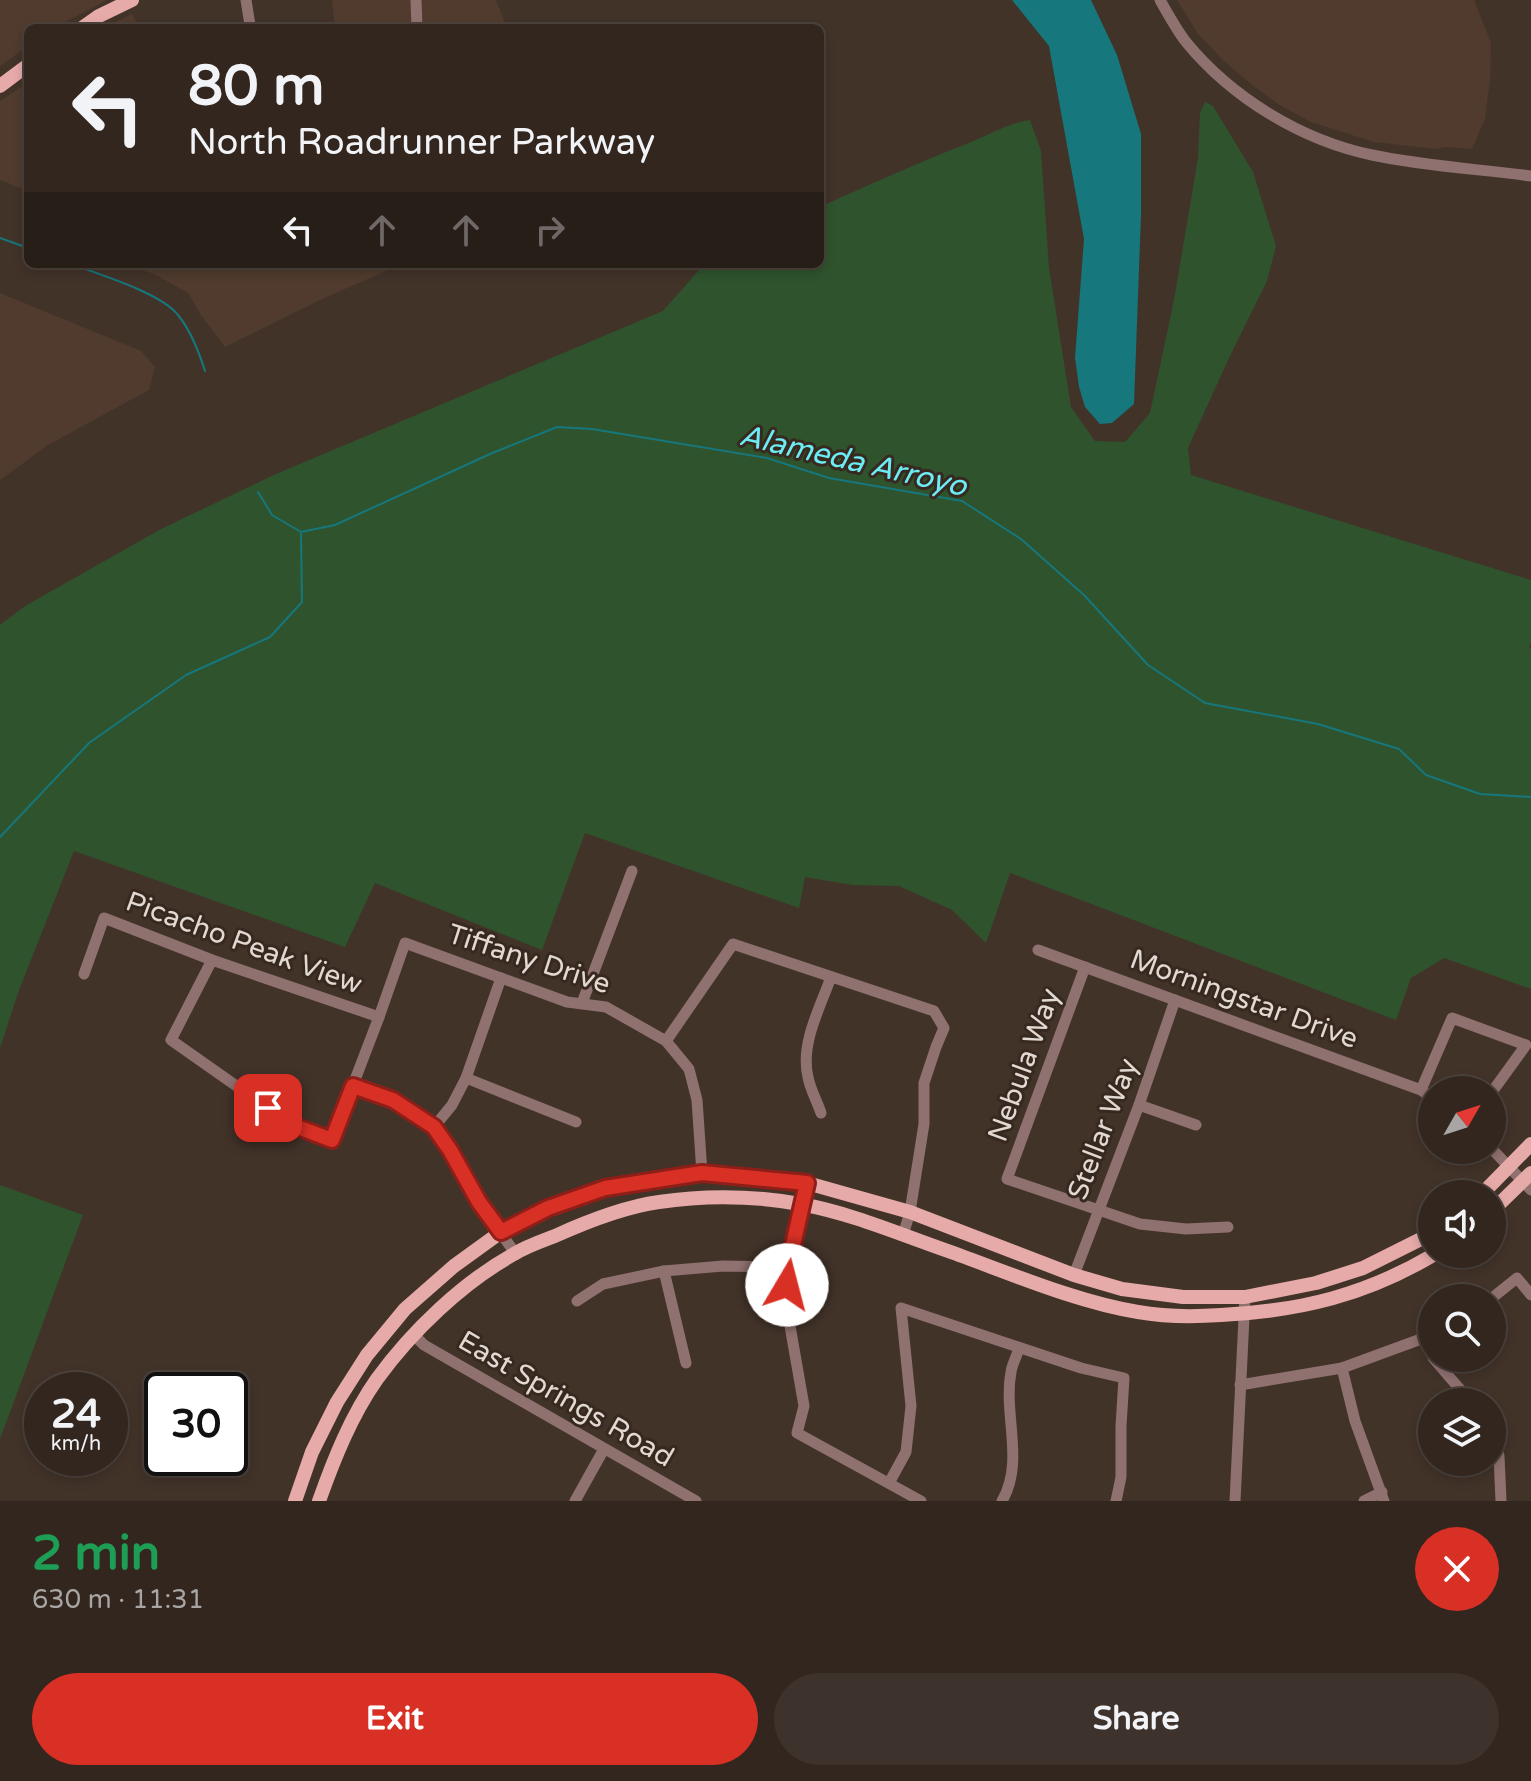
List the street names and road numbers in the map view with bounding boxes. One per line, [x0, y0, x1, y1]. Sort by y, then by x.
street label: Picacho Peak View [121, 884, 367, 1002]
street label: Tiffany Drive [443, 917, 615, 1001]
street label: Morningstar Drive [1125, 942, 1363, 1056]
street label: Nebula Way [981, 984, 1067, 1146]
street label: Stellar Way [1061, 1054, 1145, 1204]
street label: East Springs Road [452, 1324, 680, 1474]

